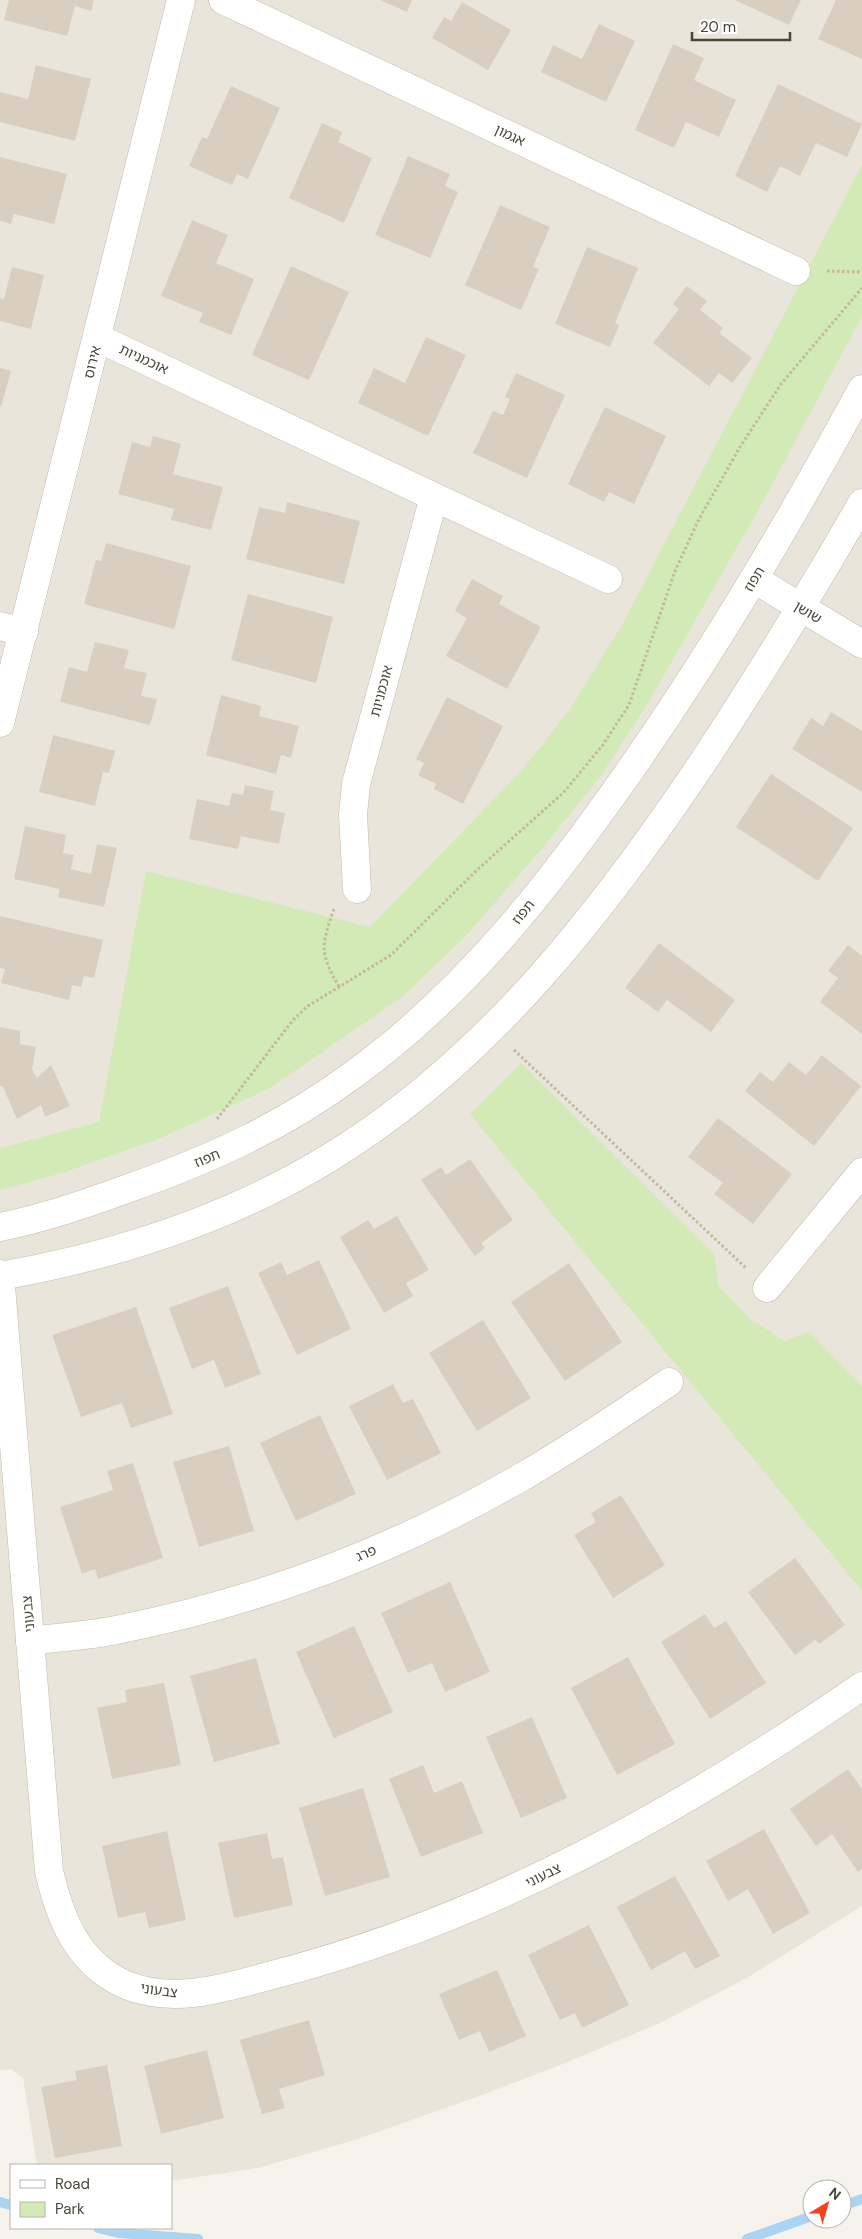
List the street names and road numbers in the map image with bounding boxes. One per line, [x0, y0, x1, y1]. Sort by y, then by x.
street label: אגמון [492, 120, 528, 150]
street label: אוכמניות [116, 340, 172, 378]
street label: אירוס [79, 344, 105, 380]
street label: תפוז [739, 563, 769, 595]
street label: שושן [791, 597, 825, 627]
street label: אוכמניות [366, 663, 397, 719]
street label: תפוז [508, 896, 538, 928]
street label: תפוז [191, 1145, 223, 1171]
street label: פרג [353, 1541, 379, 1565]
street label: צבעוני [17, 1594, 39, 1633]
street label: צבעוני [522, 1859, 564, 1891]
street label: צבעוני [139, 1978, 179, 2002]

